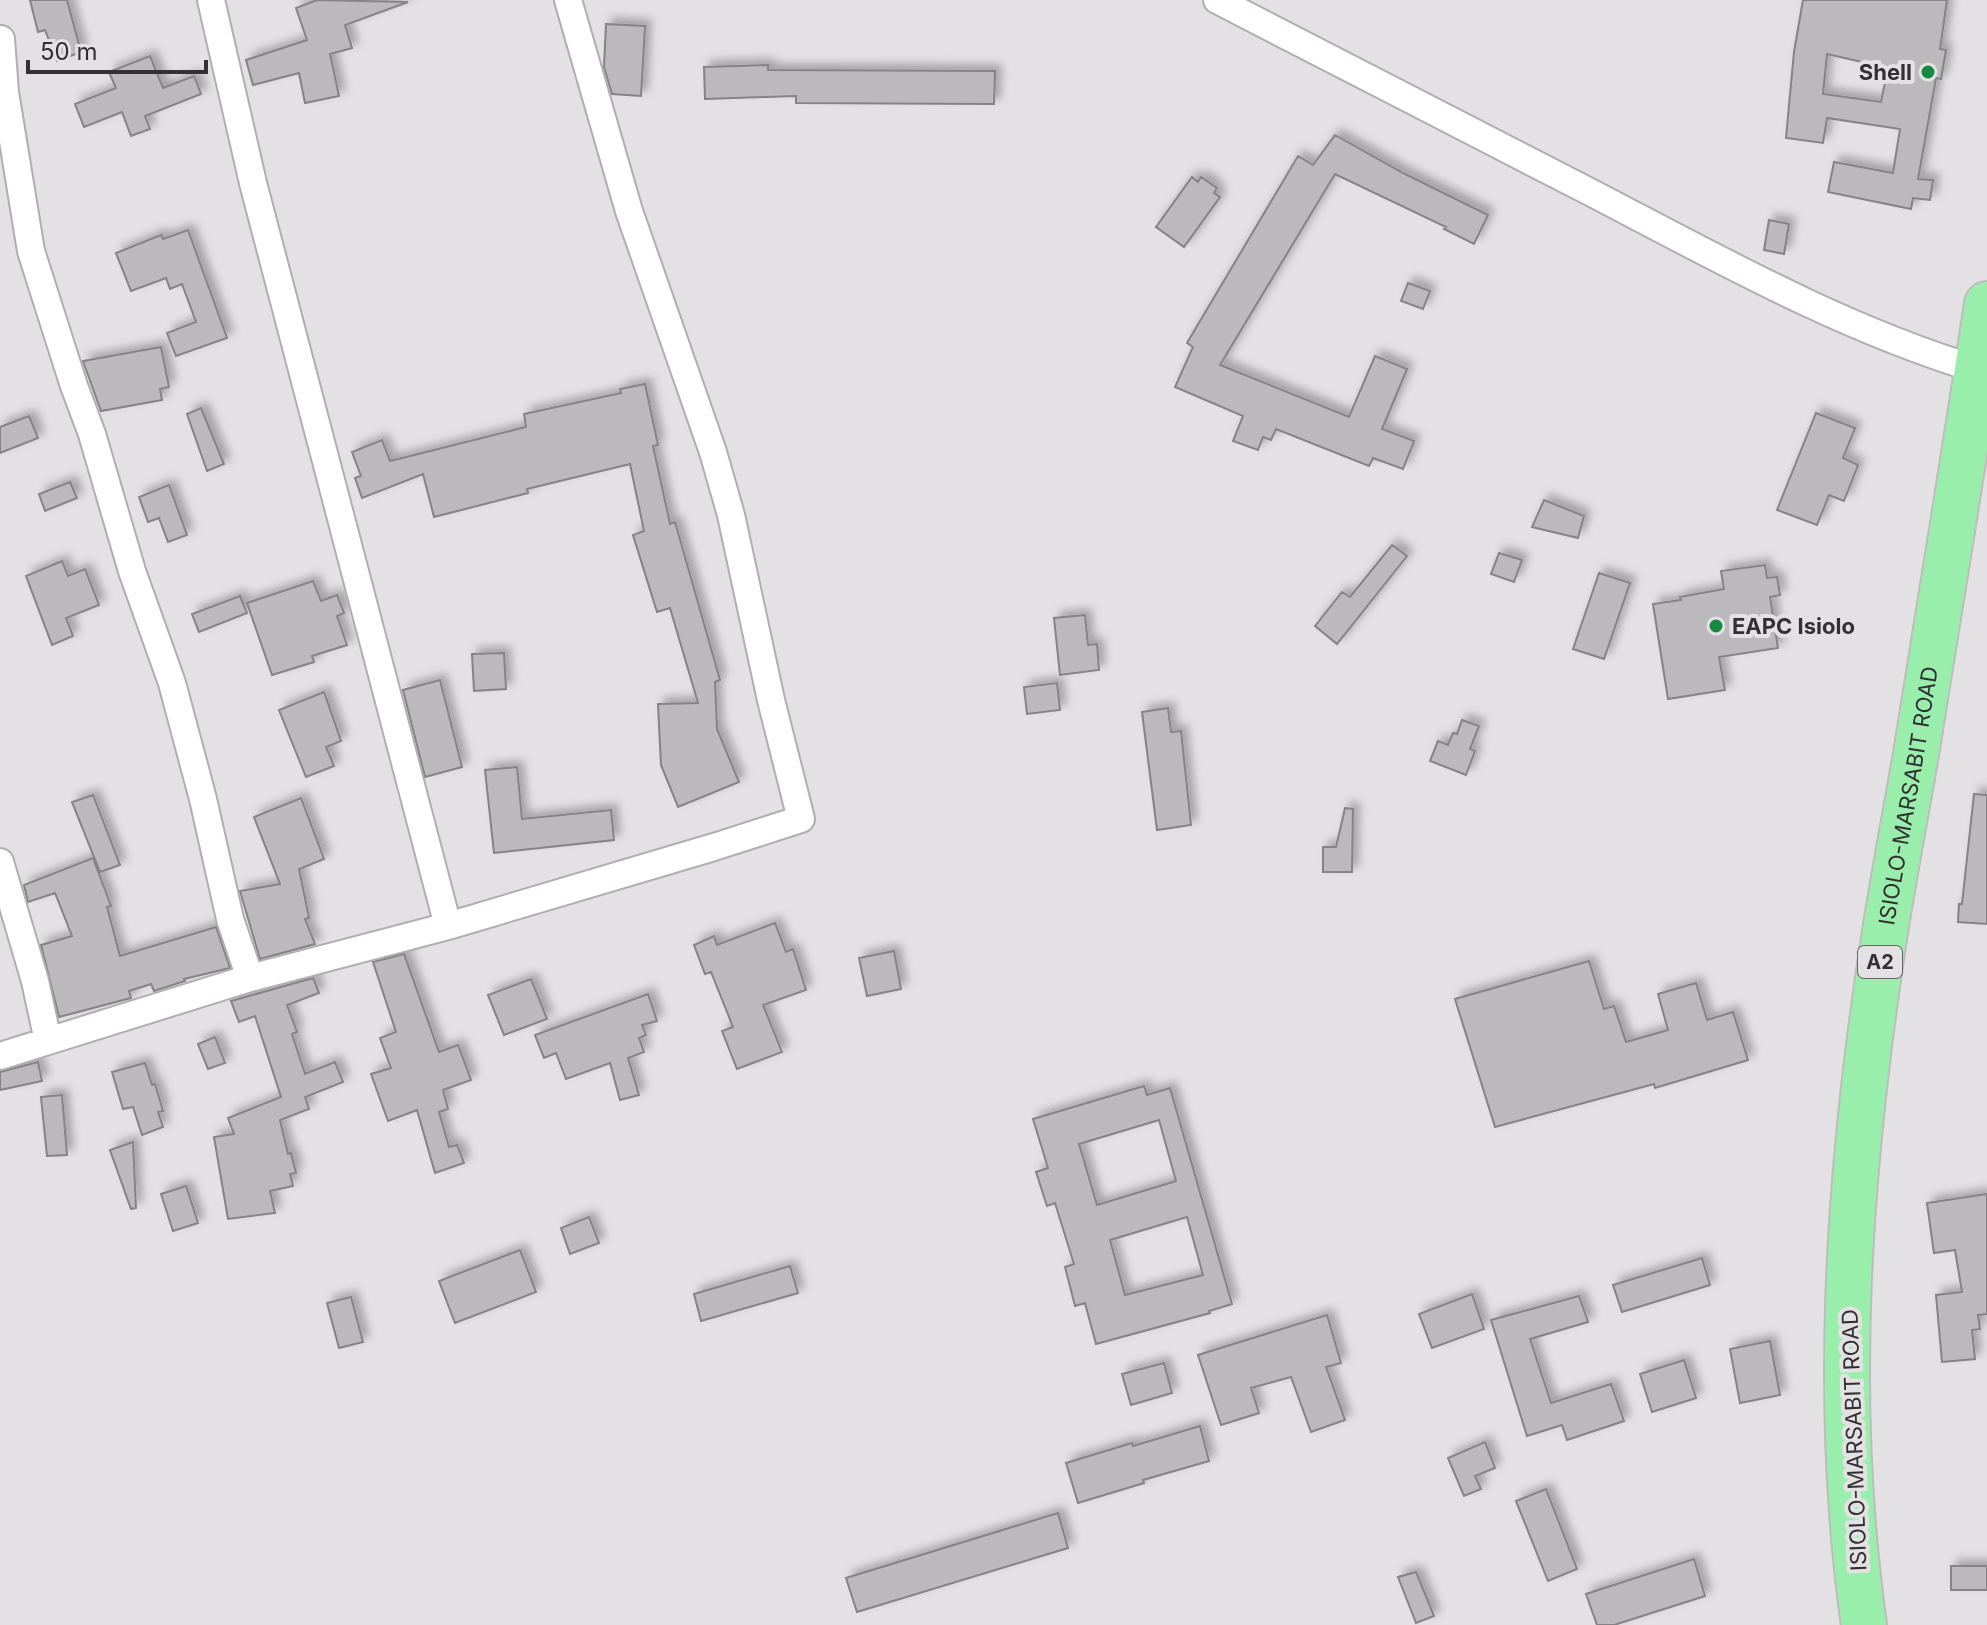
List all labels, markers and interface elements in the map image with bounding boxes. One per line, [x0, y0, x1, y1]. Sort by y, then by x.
scale bar [28, 24, 206, 74]
text: 50 m [40, 37, 98, 66]
place label: Shell [1859, 59, 1912, 85]
marker: Shell [1919, 63, 1937, 81]
place label: EAPC Isiolo [1732, 613, 1855, 639]
marker: EAPC Isiolo [1707, 617, 1725, 635]
street label: ISIOLO-MARSABIT ROAD [1873, 664, 1943, 927]
road number: A2 [1858, 946, 1902, 978]
street label: ISIOLO-MARSABIT ROAD [1836, 1309, 1872, 1571]

